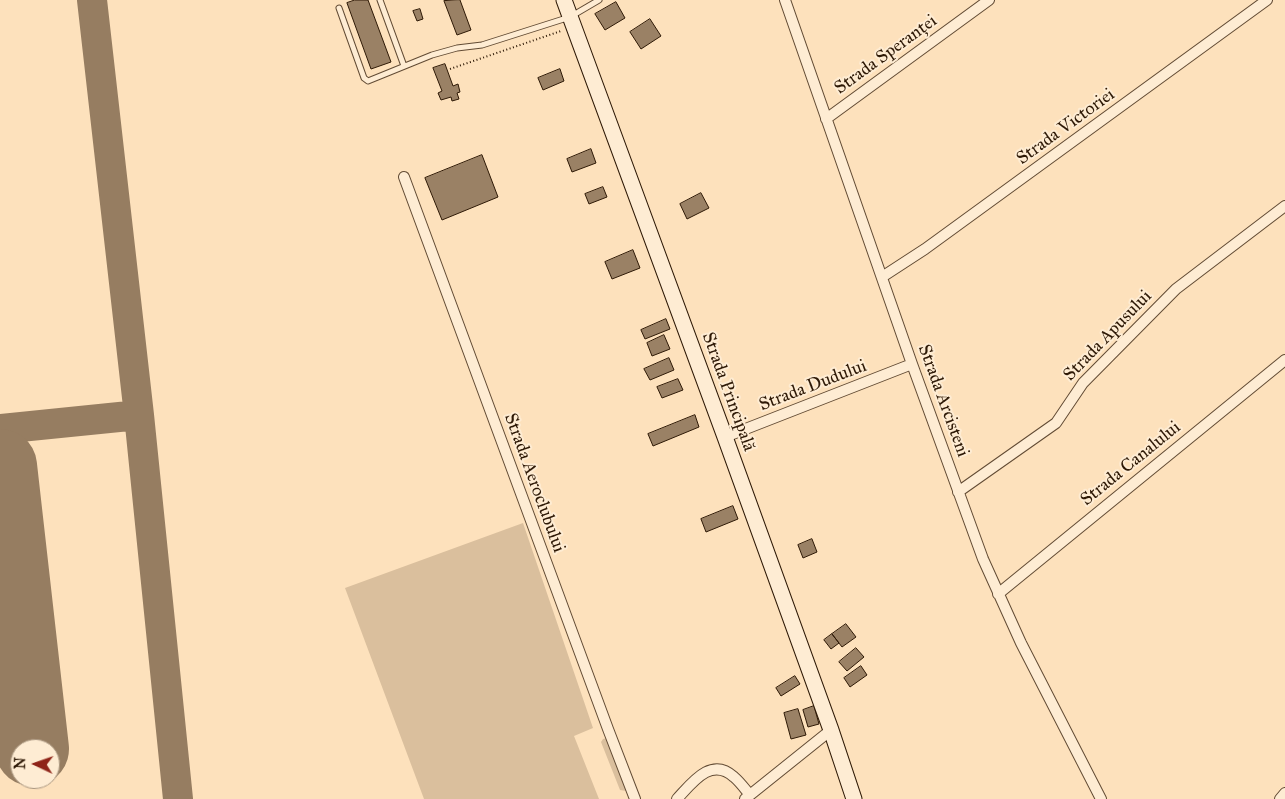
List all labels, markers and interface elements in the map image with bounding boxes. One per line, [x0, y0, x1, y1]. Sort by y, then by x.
street label: Strada Speranței [831, 11, 941, 99]
street label: Strada Victoriei [1013, 84, 1119, 170]
street label: Strada Apusului [1059, 286, 1157, 386]
street label: Strada Principală [696, 330, 760, 454]
street label: Strada Arcisteni [913, 342, 973, 460]
street label: Strada Dudului [756, 356, 870, 416]
street label: Strada Aeroclubului [499, 410, 569, 556]
street label: Strada Canalului [1077, 417, 1185, 511]
north arrow [10, 739, 60, 789]
text: N [12, 757, 29, 770]

